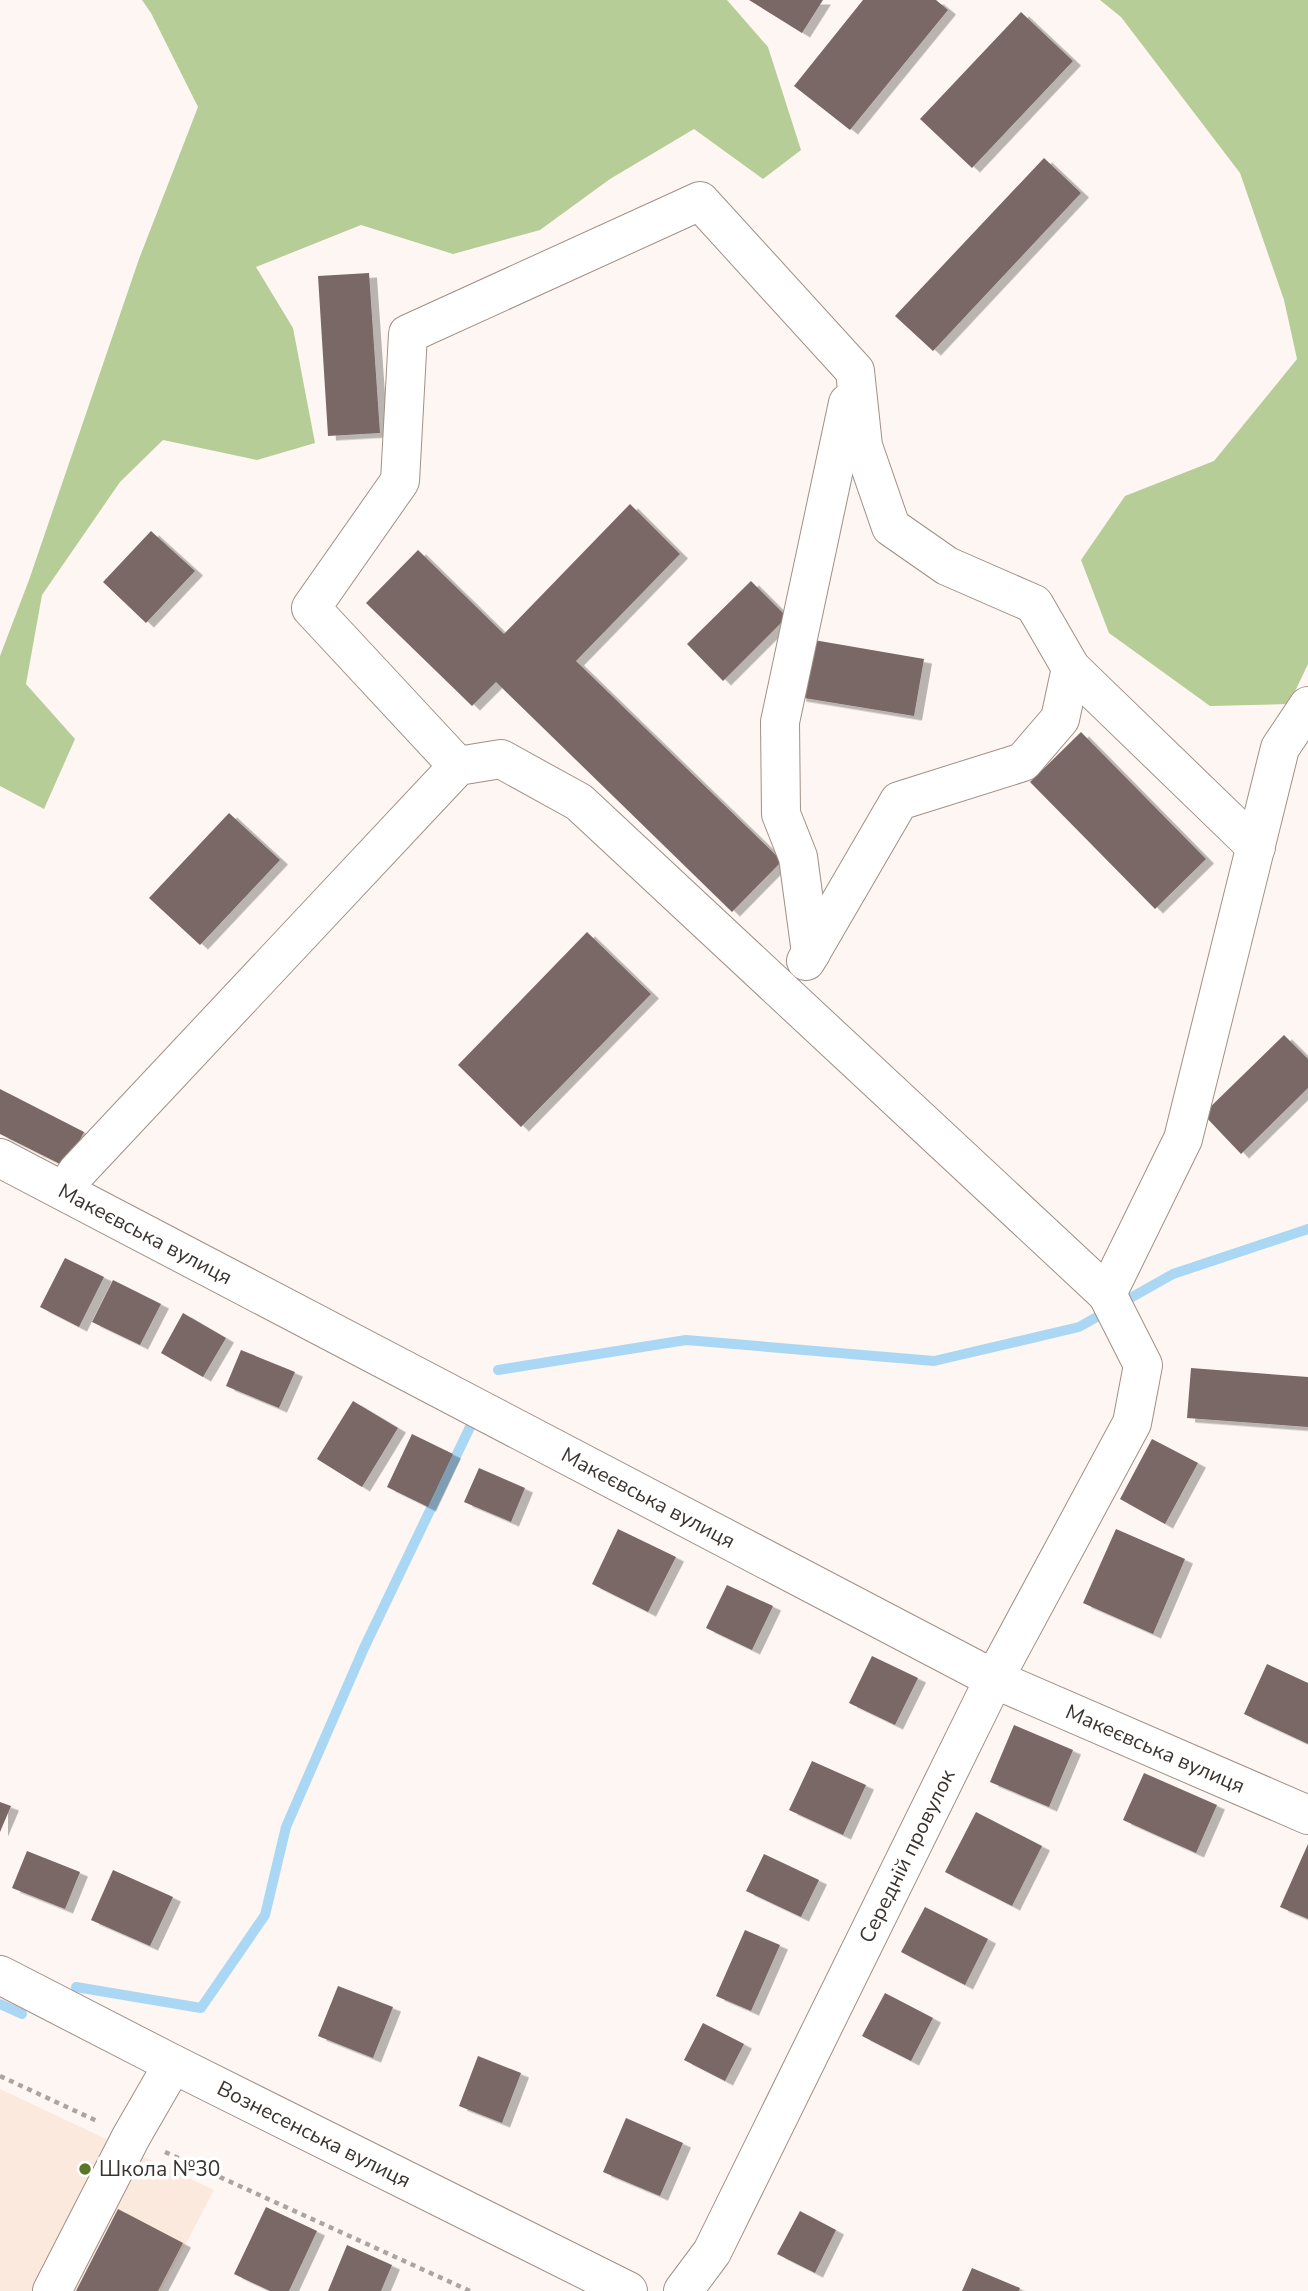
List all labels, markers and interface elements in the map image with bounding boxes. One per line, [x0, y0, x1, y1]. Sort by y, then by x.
street label: Макеєвська вулиця [53, 1177, 237, 1291]
street label: Макеєвська вулиця [557, 1441, 740, 1555]
street label: Макеєвська вулиця [1061, 1698, 1249, 1800]
street label: Середній провулок [852, 1764, 962, 1947]
street label: Вознесенська вулиця [212, 2074, 415, 2194]
place label: Школа №30 [99, 2155, 220, 2183]
marker: Школа №30 [77, 2161, 93, 2177]

